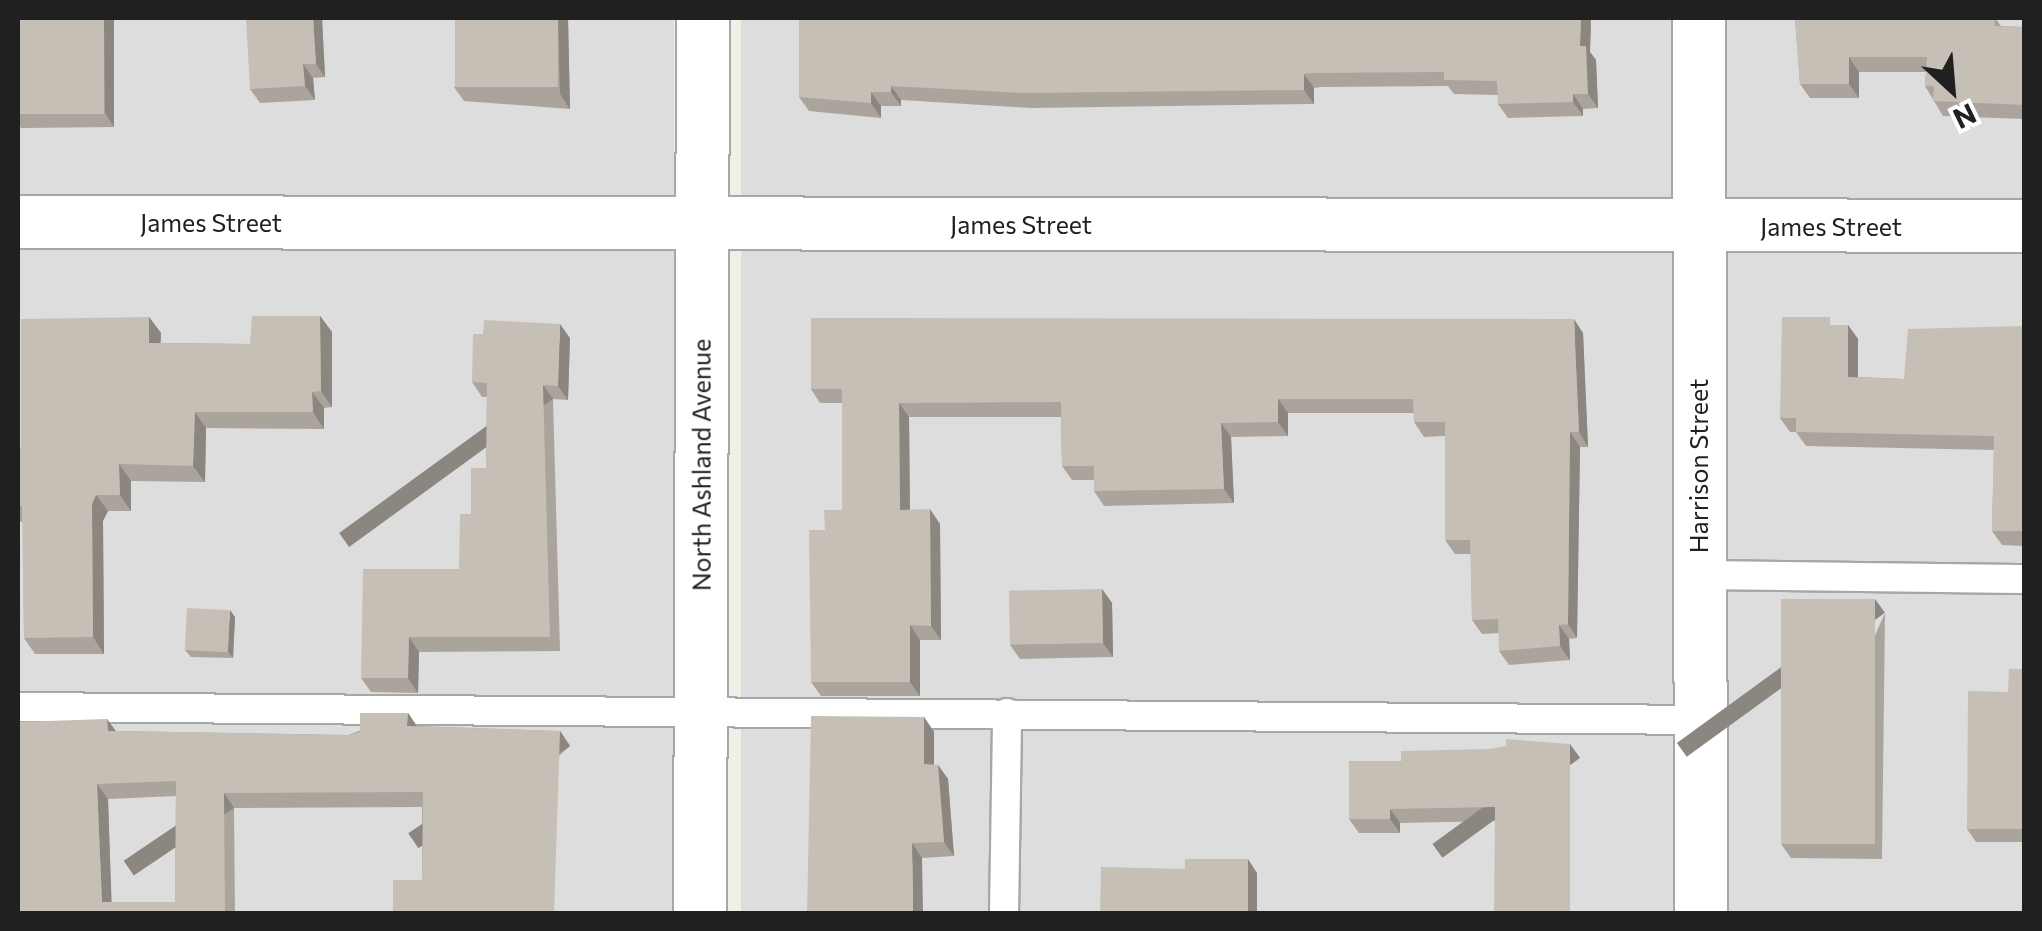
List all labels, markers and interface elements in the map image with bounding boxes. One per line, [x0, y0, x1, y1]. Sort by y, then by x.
north arrow [1902, 40, 2002, 140]
text: N [1948, 97, 1982, 137]
street label: James Street [140, 207, 282, 237]
street label: James Street [950, 209, 1092, 239]
street label: James Street [1760, 211, 1902, 241]
street label: North Ashland Avenue [686, 339, 716, 591]
street label: Harrison Street [1683, 379, 1713, 553]

